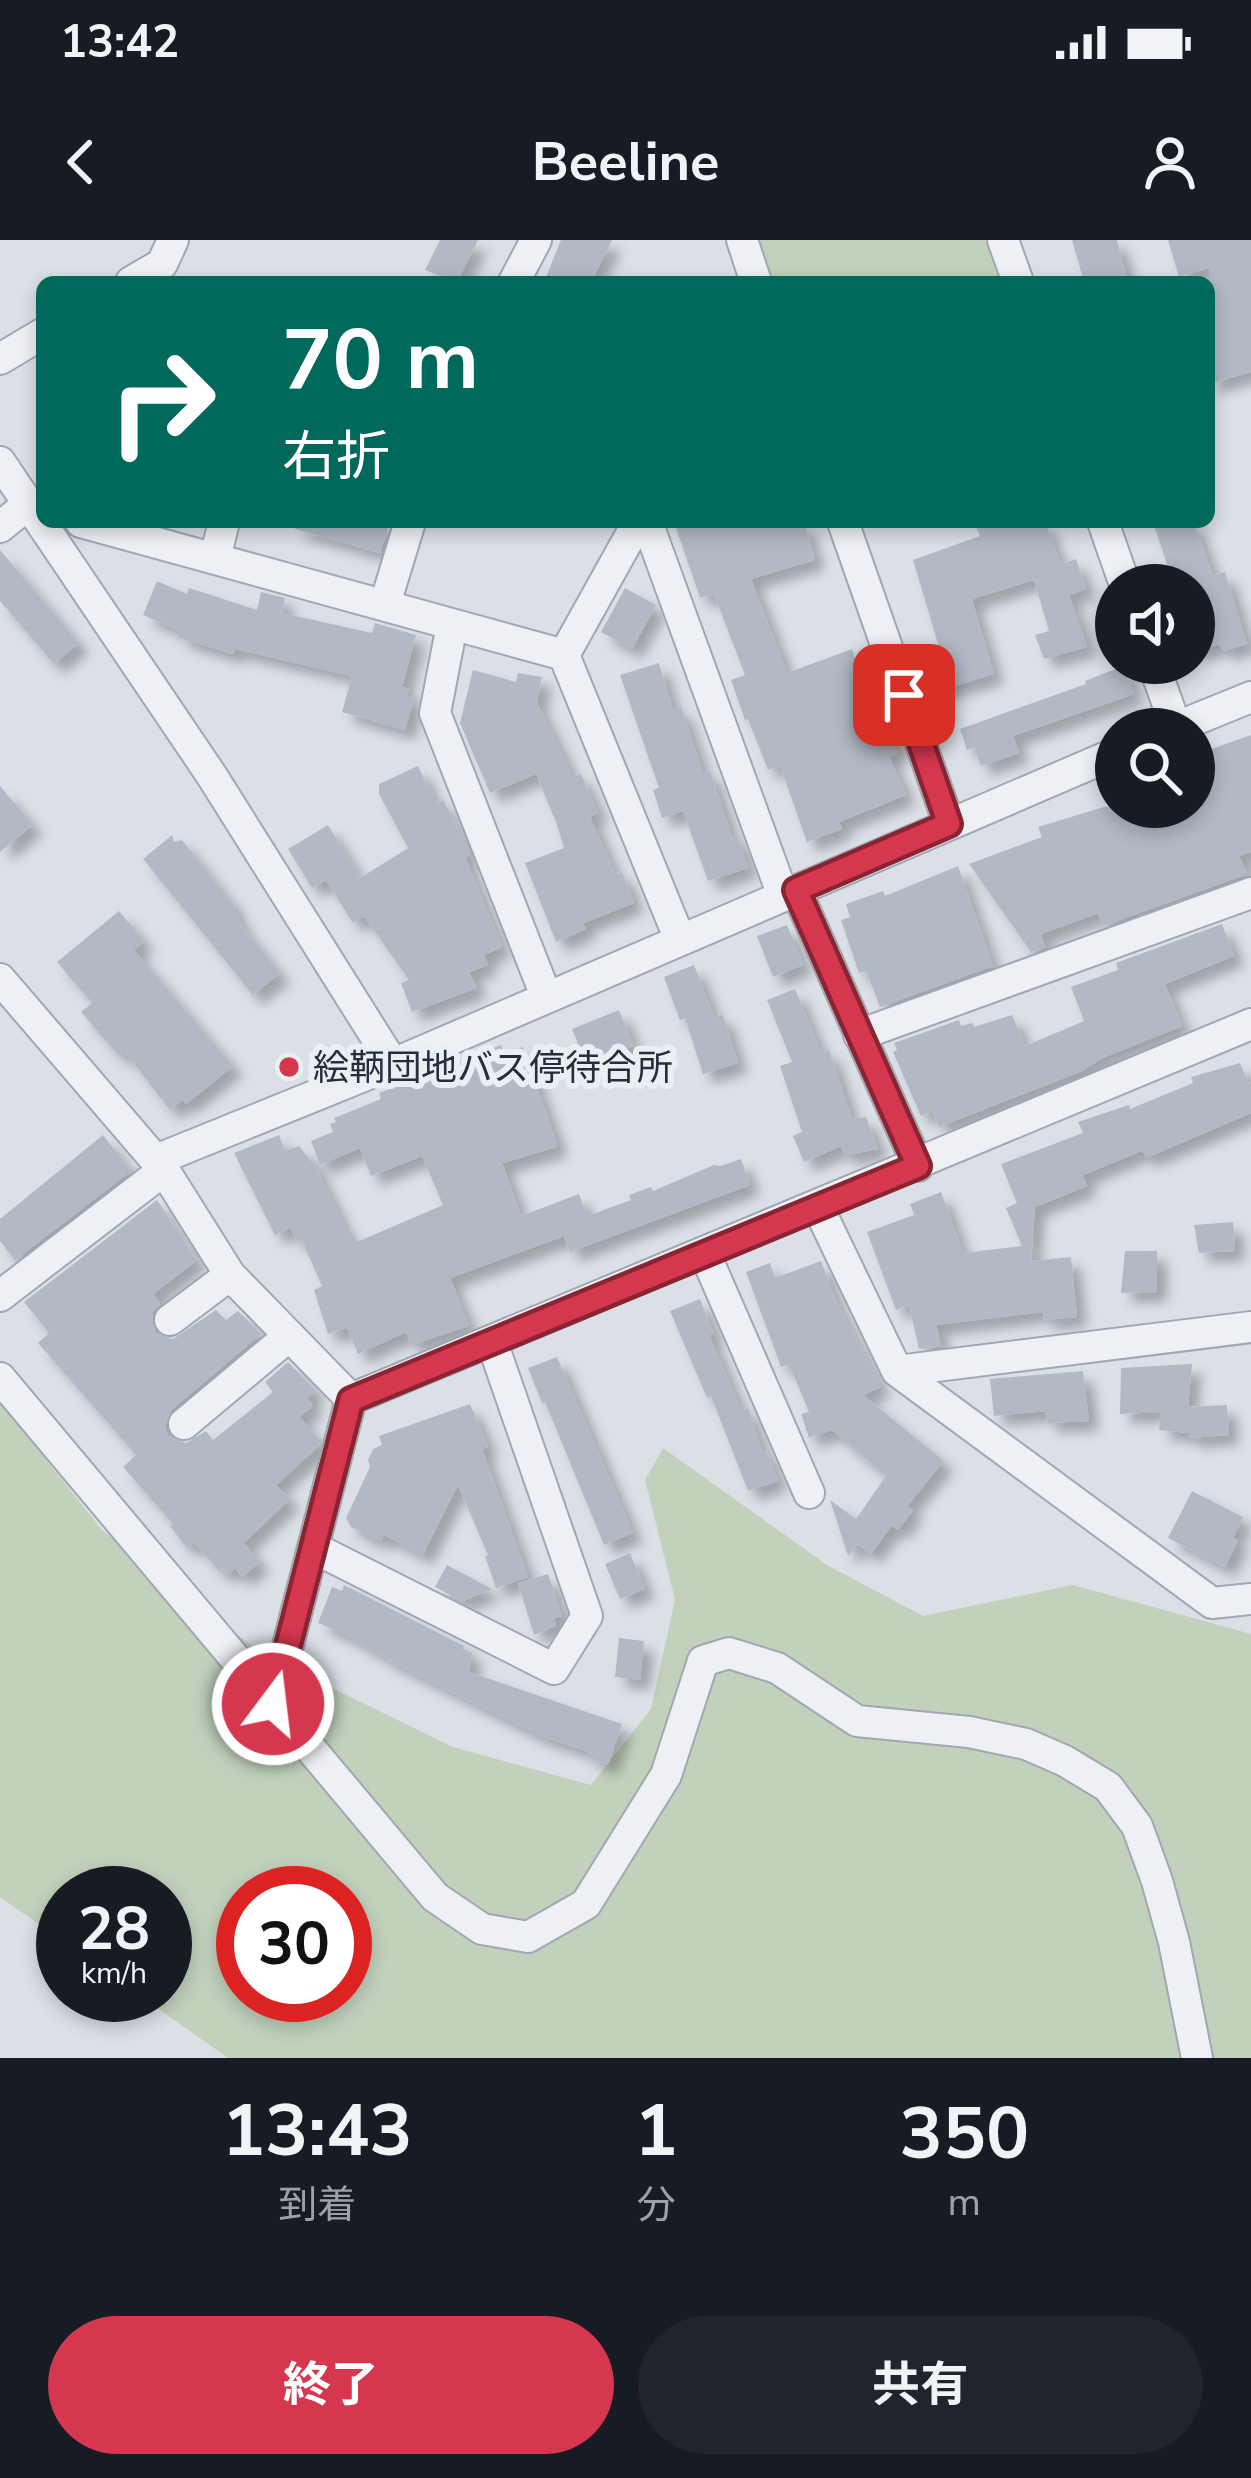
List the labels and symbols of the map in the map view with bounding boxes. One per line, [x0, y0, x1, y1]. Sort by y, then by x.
pin [853, 644, 955, 746]
place label: 絵鞆団地バス停待合所 [313, 1044, 673, 1093]
marker: 絵鞆団地バス停待合所 [276, 1054, 302, 1080]
position arrow [210, 1641, 336, 1767]
speed limit sign: 30 [216, 1866, 372, 2022]

